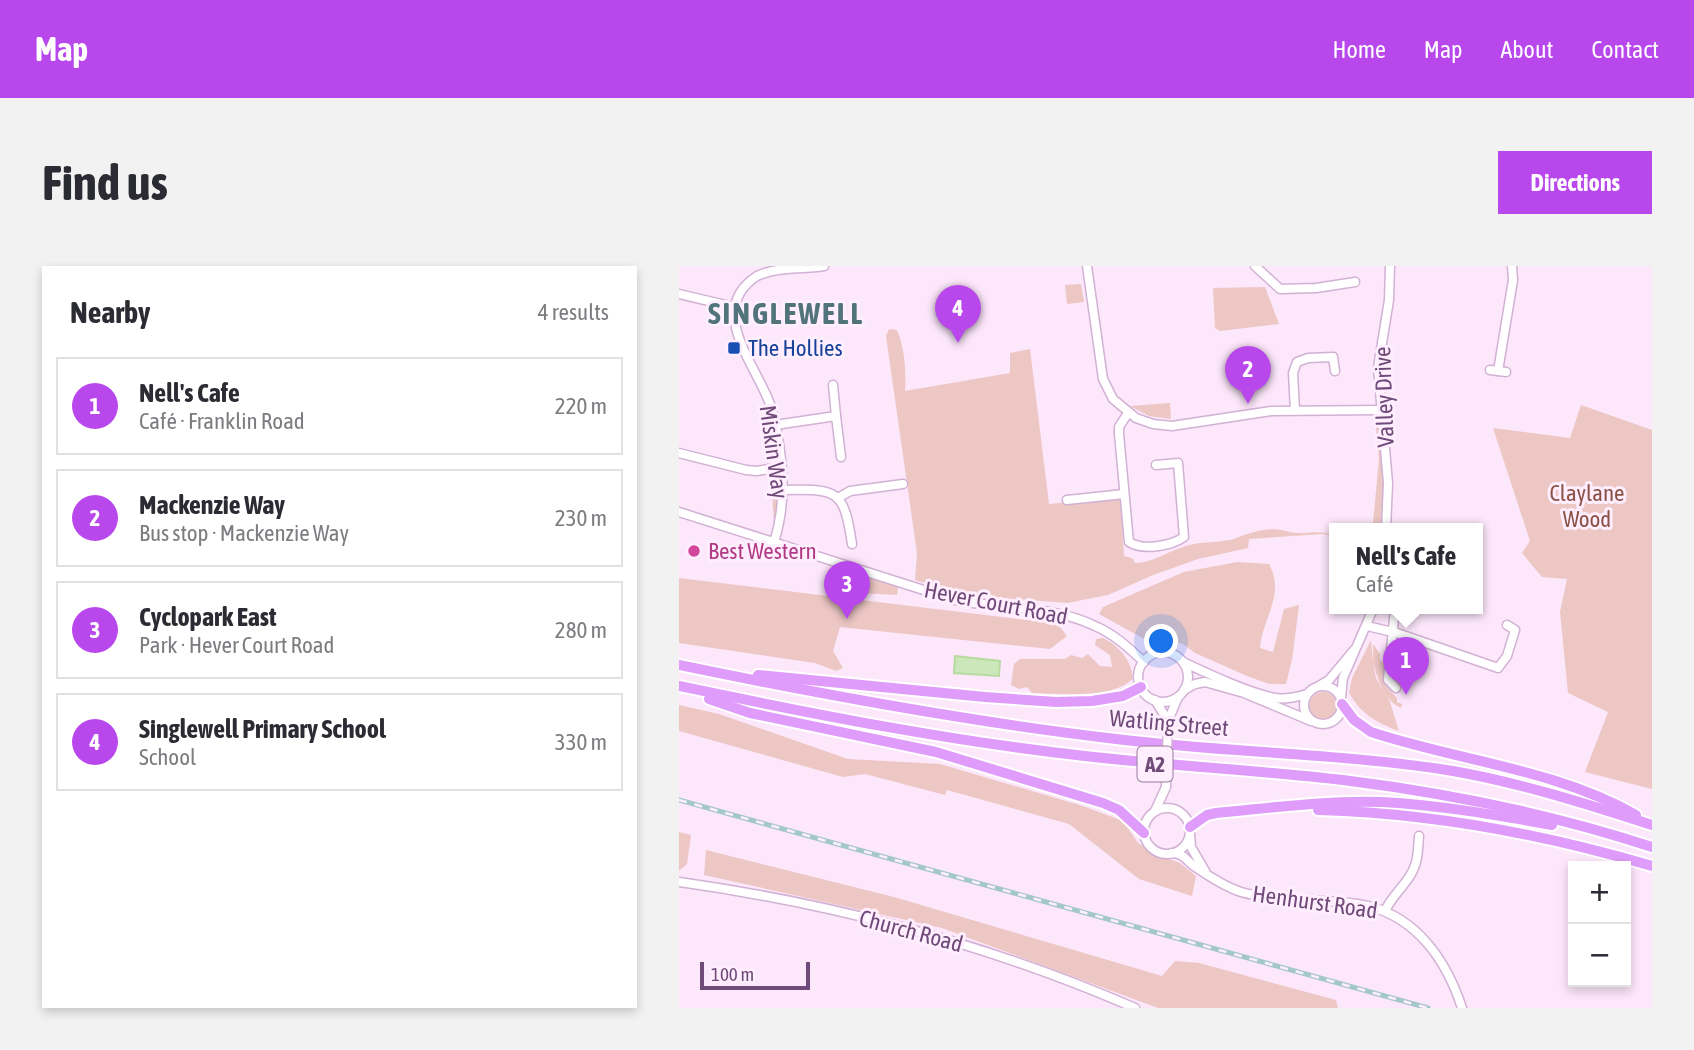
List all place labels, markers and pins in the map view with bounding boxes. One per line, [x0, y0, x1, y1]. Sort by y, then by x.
pin: 4 [935, 285, 981, 343]
place label: The Hollies [748, 335, 843, 361]
marker: The Hollies [726, 340, 742, 356]
pin: 2 [1225, 346, 1271, 404]
place label: Best Western [708, 538, 817, 564]
marker: Best Western [686, 543, 702, 559]
pin: 3 [824, 561, 870, 619]
pin: 1 [1383, 637, 1429, 695]

